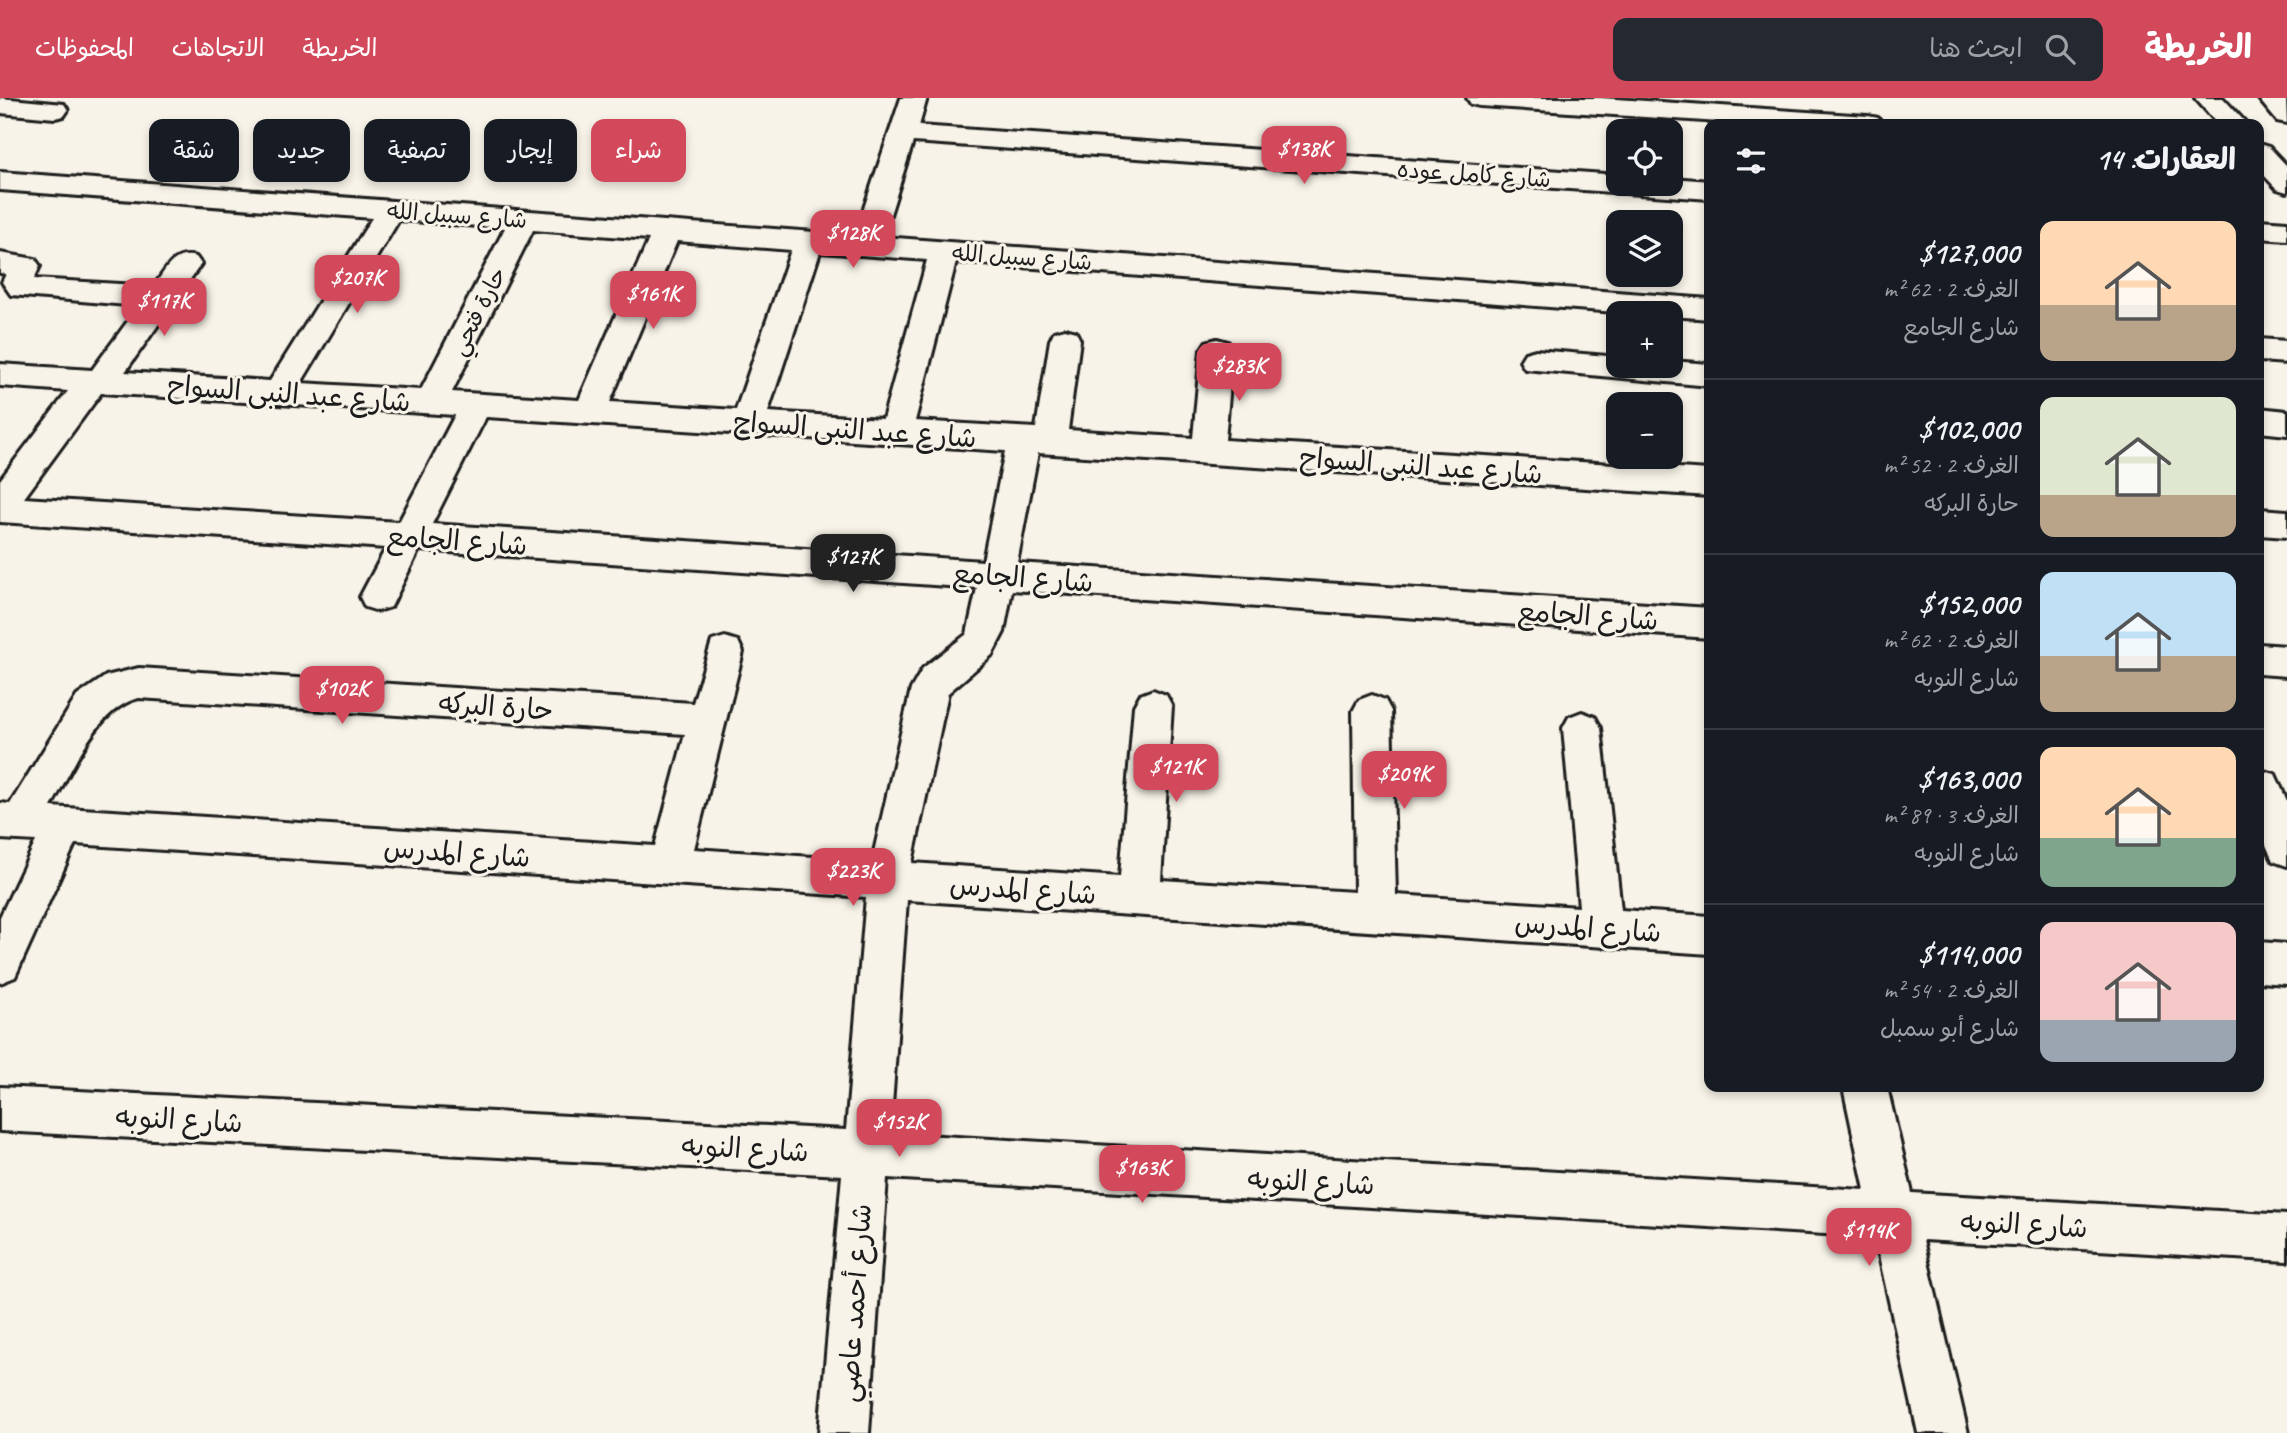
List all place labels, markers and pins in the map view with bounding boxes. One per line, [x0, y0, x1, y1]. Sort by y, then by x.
pin: $138K [1255, 126, 1353, 186]
pin: $128K [804, 211, 902, 270]
pin: $207K [308, 256, 406, 315]
pin: $161K [604, 272, 702, 331]
pin: $117K [115, 278, 213, 338]
pin: $283K [1190, 344, 1288, 403]
pin: $127K [804, 534, 902, 594]
pin: $102K [293, 666, 391, 726]
pin: $121K [1127, 744, 1225, 804]
pin: $209K [1355, 752, 1453, 811]
pin: $223K [804, 848, 902, 908]
pin: $152K [850, 1100, 948, 1159]
pin: $163K [1093, 1146, 1191, 1205]
pin: $114K [1820, 1208, 1918, 1268]

